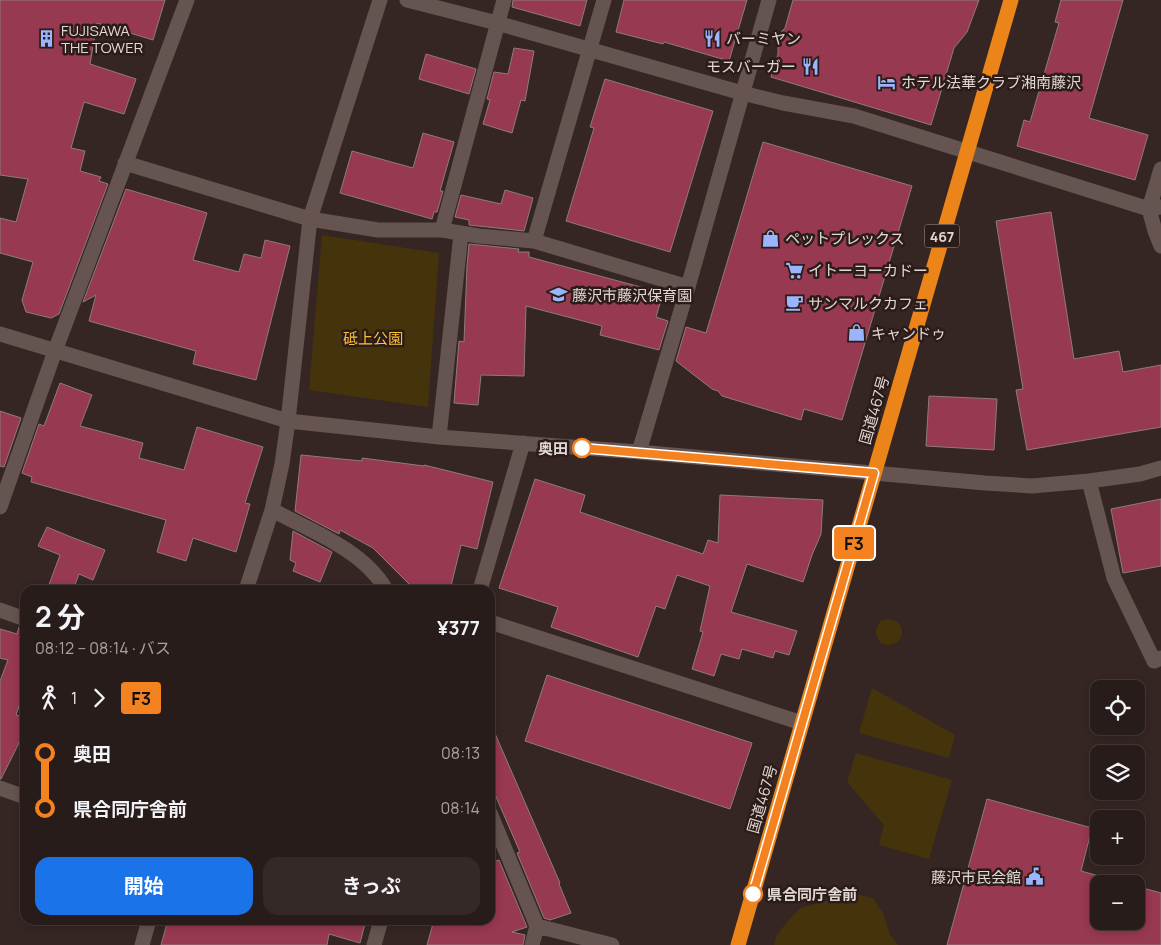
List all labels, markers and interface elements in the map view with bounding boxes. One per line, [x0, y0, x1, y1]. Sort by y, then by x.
place label: FUJISAWA THE TOWER [61, 20, 143, 58]
restaurant icon: バーミヤン [702, 28, 722, 48]
place label: バーミヤン [726, 28, 801, 49]
building icon: FUJISAWA THE TOWER [37, 29, 57, 49]
place label: モスバーガー [706, 56, 796, 77]
restaurant icon: モスバーガー [800, 56, 820, 76]
hotel icon: ホテル法華クラブ湘南藤沢 [877, 72, 897, 92]
place label: ホテル法華クラブ湘南藤沢 [901, 72, 1081, 93]
road number: 467 [924, 225, 960, 248]
shop icon: ペットプレックス [761, 228, 781, 248]
place label: ペットプレックス [785, 228, 905, 249]
supermarket icon: イトーヨーカドー [784, 260, 804, 280]
place label: イトーヨーカドー [808, 260, 928, 281]
school or university icon: 藤沢市藤沢保育園 [548, 285, 568, 305]
place label: 藤沢市藤沢保育園 [572, 285, 692, 306]
cafe icon: サンマルクカフェ [784, 293, 804, 313]
place label: サンマルクカフェ [808, 293, 928, 314]
shop icon: キャンドゥ [847, 323, 867, 343]
place label: キャンドゥ [871, 323, 946, 344]
park label: 砥上公園 [343, 328, 403, 349]
street label: 国道467号 [854, 373, 894, 447]
place label: 奥田 [538, 438, 568, 459]
marker: 奥田 [572, 438, 592, 458]
line badge: F3 [832, 527, 876, 559]
text: F3 [844, 531, 864, 555]
text: 2 分 [35, 597, 85, 635]
text: ¥377 [437, 615, 480, 641]
text: 08:12 – 08:14 · バス [35, 637, 171, 659]
map controls [1090, 680, 1145, 930]
button: locate [1090, 680, 1145, 735]
icon: walk [35, 684, 63, 712]
icon: forward [85, 684, 113, 712]
text: F3 [131, 686, 151, 710]
text: 1 [71, 687, 77, 709]
text: 奥田 [73, 741, 111, 767]
text: 08:13 [441, 742, 480, 764]
button: layers [1090, 745, 1145, 800]
street label: 国道467号 [742, 762, 782, 836]
text: 県合同庁舎前 [73, 796, 187, 822]
text: 08:14 [440, 797, 480, 819]
button: + [1090, 810, 1145, 865]
button: 開始 [35, 857, 253, 915]
button: きっぷ [263, 857, 480, 915]
place label: 藤沢市民会館 [931, 867, 1021, 888]
public building icon: 藤沢市民会館 [1025, 867, 1045, 887]
button: − [1090, 875, 1145, 930]
marker: 県合同庁舎前 [743, 884, 763, 904]
place label: 県合同庁舎前 [767, 884, 857, 905]

